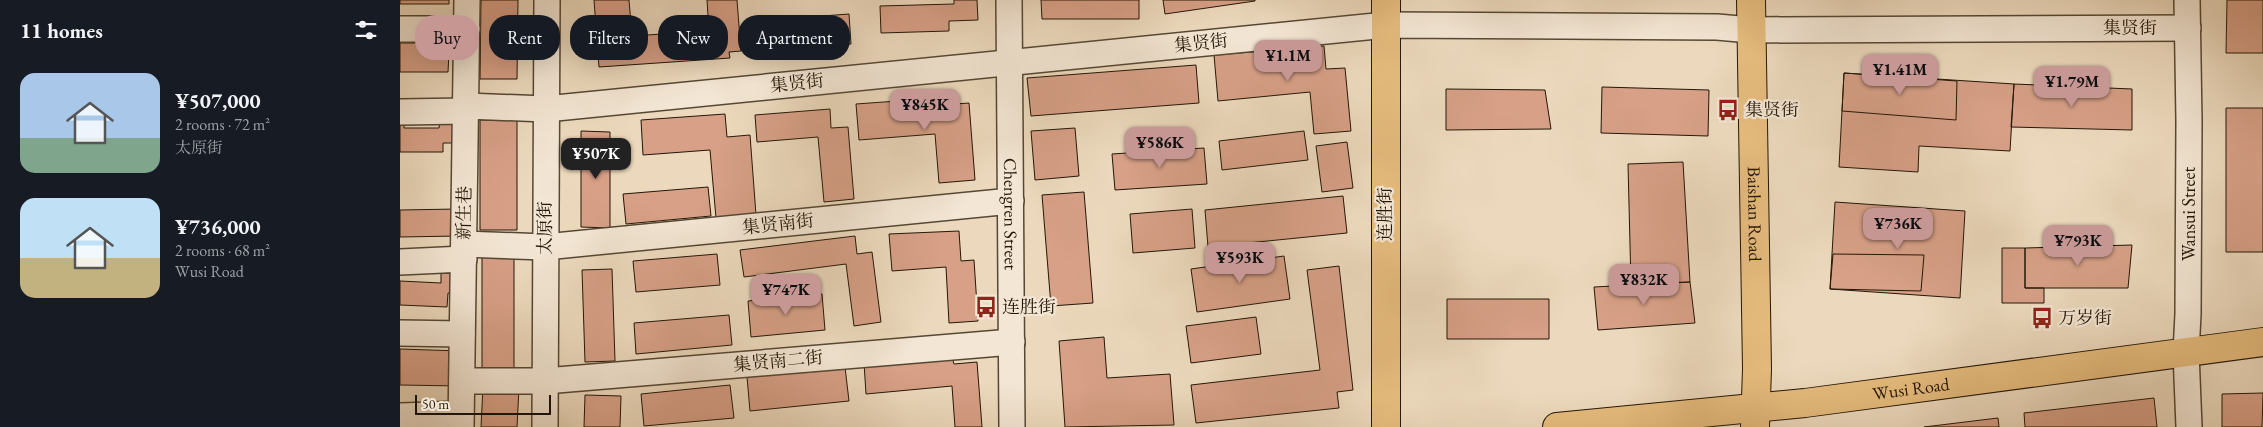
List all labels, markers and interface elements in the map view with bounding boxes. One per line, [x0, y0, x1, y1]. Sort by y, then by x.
chip: Buy [415, 15, 479, 60]
chip: Rent [489, 15, 560, 60]
chip: Filters [570, 15, 648, 60]
chip: New [658, 15, 728, 60]
chip: Apartment [738, 15, 850, 60]
icon: filters [352, 16, 380, 44]
street label: 集贤街 [2103, 16, 2157, 39]
text: 11 homes [20, 17, 103, 44]
street label: 集贤街 [1173, 28, 1229, 57]
pin: ¥1.1M [1253, 39, 1323, 82]
text: ¥1.1M [1265, 45, 1311, 66]
pin: ¥1.41M [1859, 54, 1941, 96]
text: ¥1.41M [1873, 59, 1927, 80]
pin: ¥1.79M [2031, 66, 2113, 108]
street label: 集贤街 [769, 68, 825, 97]
text: ¥1.79M [2045, 71, 2099, 92]
text: ¥507,000 [175, 87, 261, 114]
pin: ¥845K [890, 88, 960, 131]
icon: home [60, 93, 120, 153]
text: ¥845K [901, 94, 949, 115]
bus stop icon: 集贤街 [1715, 97, 1741, 123]
place label: 集贤街 [1745, 98, 1799, 121]
text: 2 rooms · 72 m² [175, 114, 270, 135]
pin: ¥586K [1125, 126, 1195, 169]
text: ¥586K [1136, 132, 1184, 153]
text: 太原街 [175, 137, 223, 158]
pin: ¥507K [561, 138, 631, 180]
text: ¥507K [572, 143, 620, 164]
street label: Chengren Street [999, 158, 1023, 271]
street label: Baishan Road [1743, 166, 1767, 263]
street label: Wansui Street [2177, 167, 2200, 261]
street label: 新生巷 [452, 186, 475, 240]
street label: 连胜街 [1373, 187, 1396, 241]
street label: 太原街 [533, 201, 556, 255]
street label: 集贤南街 [741, 208, 815, 239]
pin: ¥736K [1863, 208, 1933, 250]
text: ¥736,000 [175, 213, 261, 240]
text: ¥736K [1874, 213, 1922, 234]
icon: home [60, 218, 120, 278]
pin: ¥793K [2043, 224, 2113, 267]
text: ¥793K [2054, 230, 2102, 251]
text: 2 rooms · 68 m² [175, 240, 270, 261]
pin: ¥593K [1205, 242, 1275, 284]
text: ¥593K [1216, 247, 1264, 268]
text: Wusi Road [175, 261, 244, 282]
pin: ¥832K [1609, 264, 1679, 306]
text: ¥832K [1620, 269, 1668, 290]
pin: ¥747K [751, 274, 821, 316]
text: ¥747K [762, 279, 810, 300]
bus stop icon: 连胜街 [973, 294, 999, 320]
place label: 连胜街 [1002, 295, 1056, 318]
bus stop icon: 万岁街 [2029, 305, 2055, 331]
place label: 万岁街 [2058, 306, 2112, 329]
street label: 集贤南二街 [732, 345, 824, 376]
street label: Wusi Road [1871, 372, 1952, 405]
scale bar [415, 392, 551, 415]
text: 50 m [422, 395, 449, 413]

